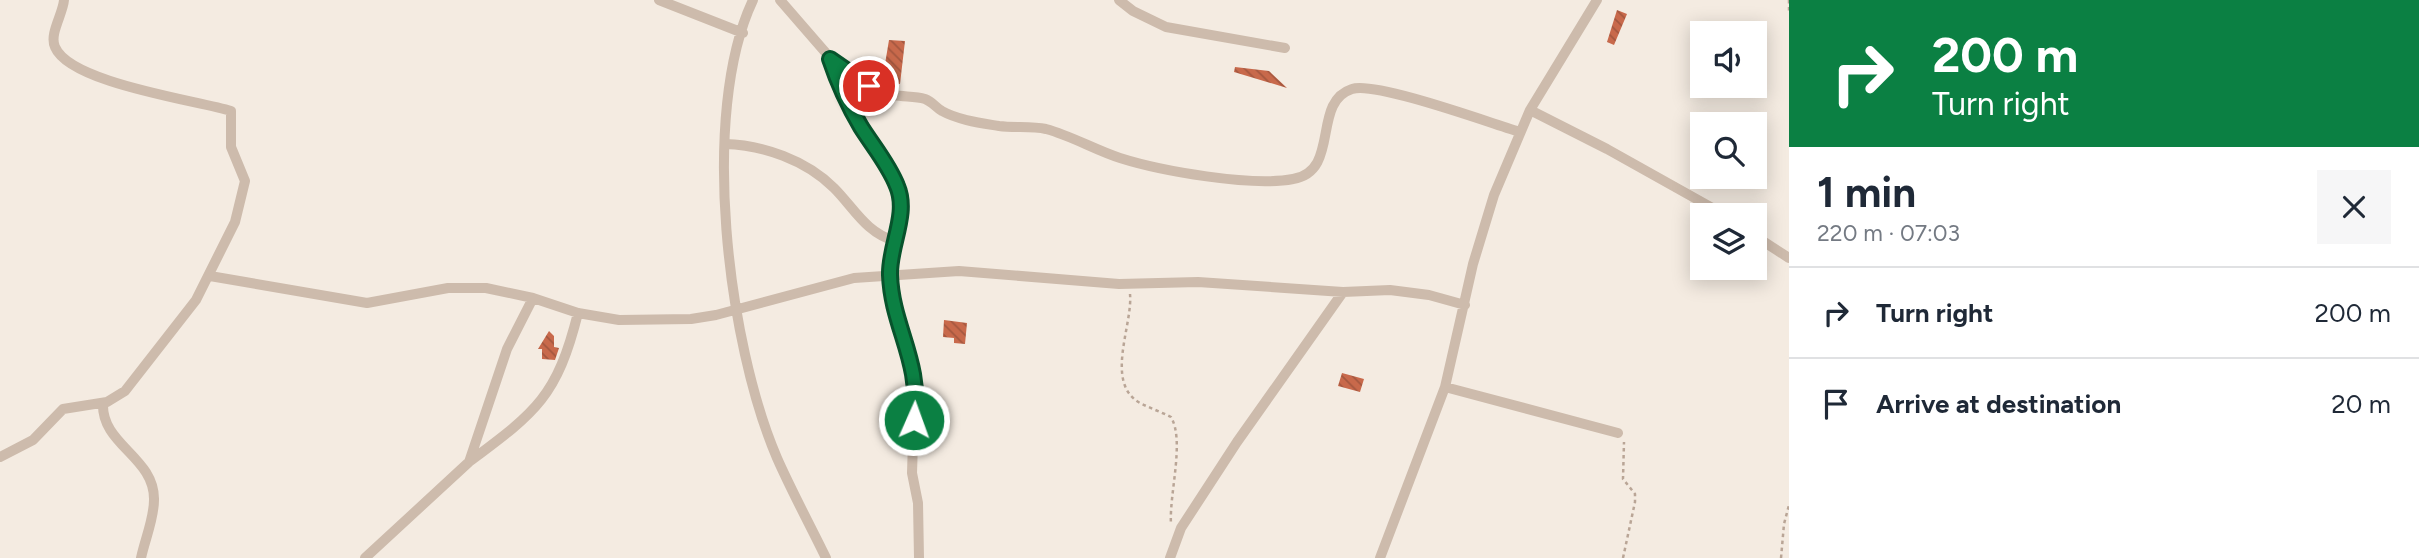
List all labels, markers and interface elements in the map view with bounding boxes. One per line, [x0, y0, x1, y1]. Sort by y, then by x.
map controls [1690, 21, 1767, 280]
button: sound [1690, 21, 1767, 98]
text: 200 m [1932, 25, 2078, 84]
icon: right [1817, 28, 1908, 119]
pin [839, 56, 899, 116]
icon: arrive [850, 67, 888, 105]
text: Turn right [1932, 85, 2070, 123]
button: search [1690, 112, 1767, 189]
text: 1 min [1817, 167, 1916, 218]
button: close [2317, 170, 2391, 244]
button: layers [1690, 203, 1767, 280]
text: 220 m · 07:03 [1817, 219, 1960, 247]
icon: right [1817, 294, 1855, 332]
text: Turn right [1876, 297, 1993, 329]
text: 200 m [2315, 297, 2391, 329]
position arrow [877, 383, 951, 457]
icon: arrive [1817, 385, 1855, 423]
text: Arrive at destination [1876, 388, 2121, 420]
text: 20 m [2331, 388, 2391, 420]

